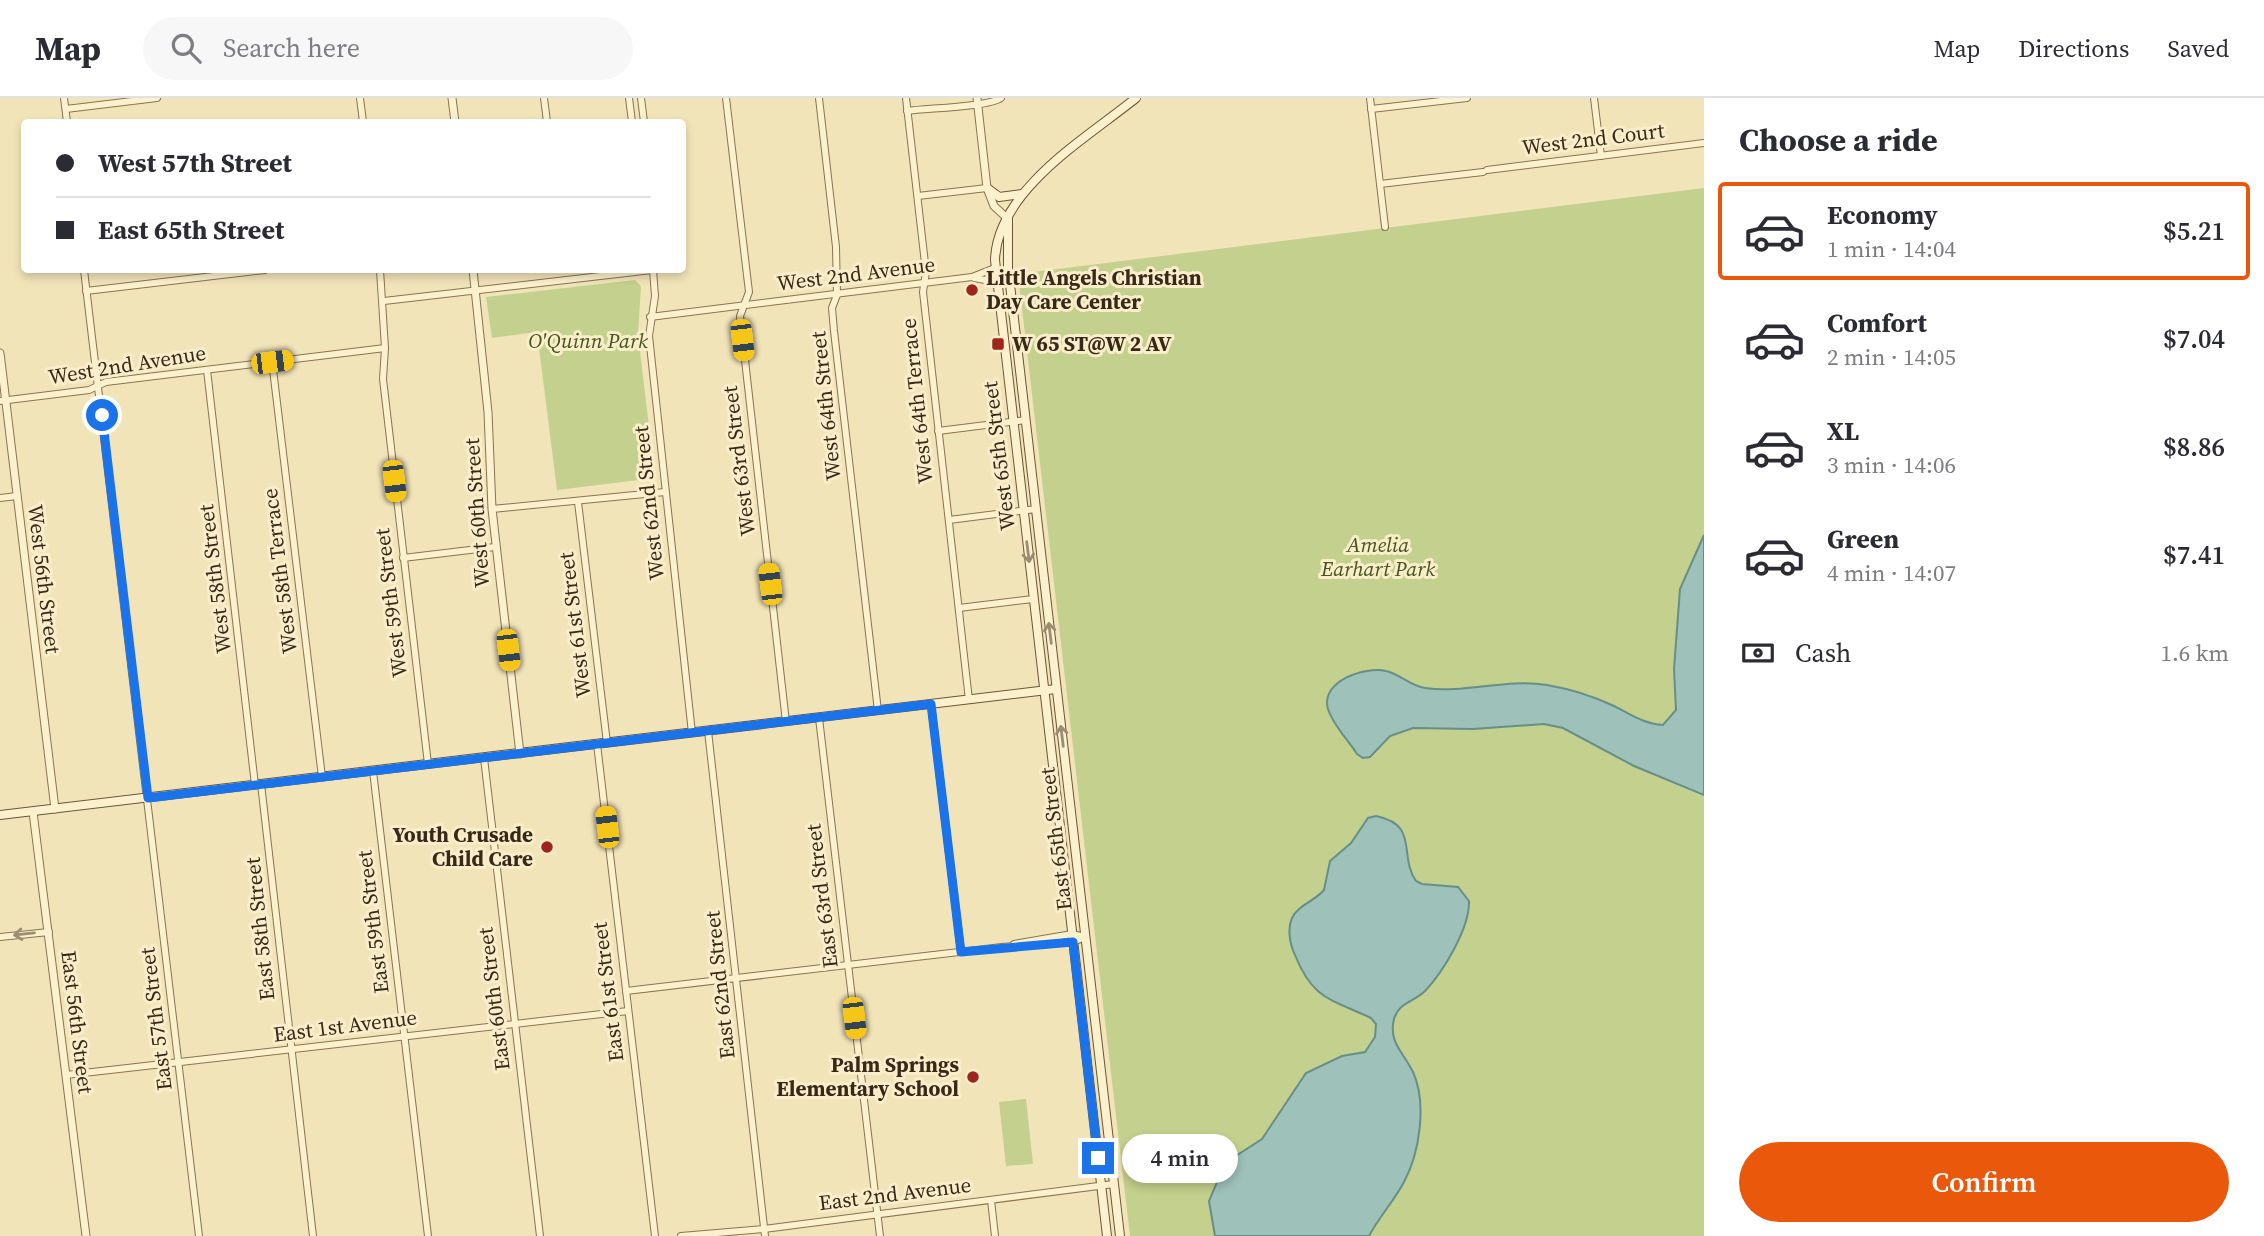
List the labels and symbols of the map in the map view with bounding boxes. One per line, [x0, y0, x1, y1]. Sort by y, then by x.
street label: West 2nd Court [1520, 115, 1666, 162]
street label: West 2nd Avenue [775, 249, 937, 298]
place label: Little Angels Christian Day Care Center [986, 263, 1202, 316]
marker: Little Angels Christian Day Care Center [964, 282, 980, 298]
street label: West 64th Terrace [893, 317, 940, 485]
car [730, 318, 755, 362]
park label: O'Quinn Park [528, 326, 648, 355]
place label: W 65 ST@W 2 AV [1012, 329, 1172, 358]
street label: West 64th Street [803, 330, 848, 482]
marker: W 65 ST@W 2 AV [990, 336, 1006, 352]
street label: West 2nd Avenue [46, 338, 208, 391]
car [250, 349, 295, 375]
street label: West 65th Street [975, 380, 1022, 532]
street label: West 63rd Street [715, 384, 762, 538]
route start [86, 399, 118, 431]
street label: West 62nd Street [626, 424, 671, 582]
street label: West 60th Street [457, 437, 496, 589]
car [382, 459, 407, 503]
street label: West 58th Terrace [255, 487, 304, 655]
street label: West 56th Street [21, 503, 68, 655]
street label: West 58th Street [191, 503, 238, 655]
street label: West 59th Street [367, 527, 414, 679]
park label: Amelia Earhart Park [1320, 530, 1435, 583]
one-way arrow [1021, 540, 1034, 563]
street label: West 61st Street [551, 550, 598, 699]
car [758, 562, 783, 606]
one-way arrow [1043, 622, 1056, 645]
car [496, 628, 521, 672]
one-way arrow [1055, 725, 1068, 747]
street label: East 65th Street [1032, 766, 1079, 912]
car [595, 805, 620, 849]
place label: Youth Crusade Child Care [392, 820, 533, 873]
street label: East 63rd Street [798, 822, 845, 970]
marker: Youth Crusade Child Care [539, 839, 555, 855]
street label: East 59th Street [349, 849, 396, 995]
street label: East 58th Street [238, 856, 281, 1002]
street label: East 62nd Street [697, 909, 742, 1061]
street label: East 61st Street [585, 920, 630, 1063]
street label: East 60th Street [470, 926, 517, 1072]
one-way arrow [13, 928, 36, 941]
street label: East 57th Street [132, 946, 179, 1092]
street label: East 56th Street [54, 949, 101, 1095]
car [842, 996, 867, 1040]
street label: East 1st Avenue [271, 1002, 418, 1049]
place label: Palm Springs Elementary School [776, 1050, 959, 1103]
marker: Palm Springs Elementary School [965, 1069, 981, 1085]
callout: 4 min [1122, 1134, 1238, 1182]
route end [1082, 1142, 1114, 1174]
street label: East 2nd Avenue [817, 1170, 973, 1217]

